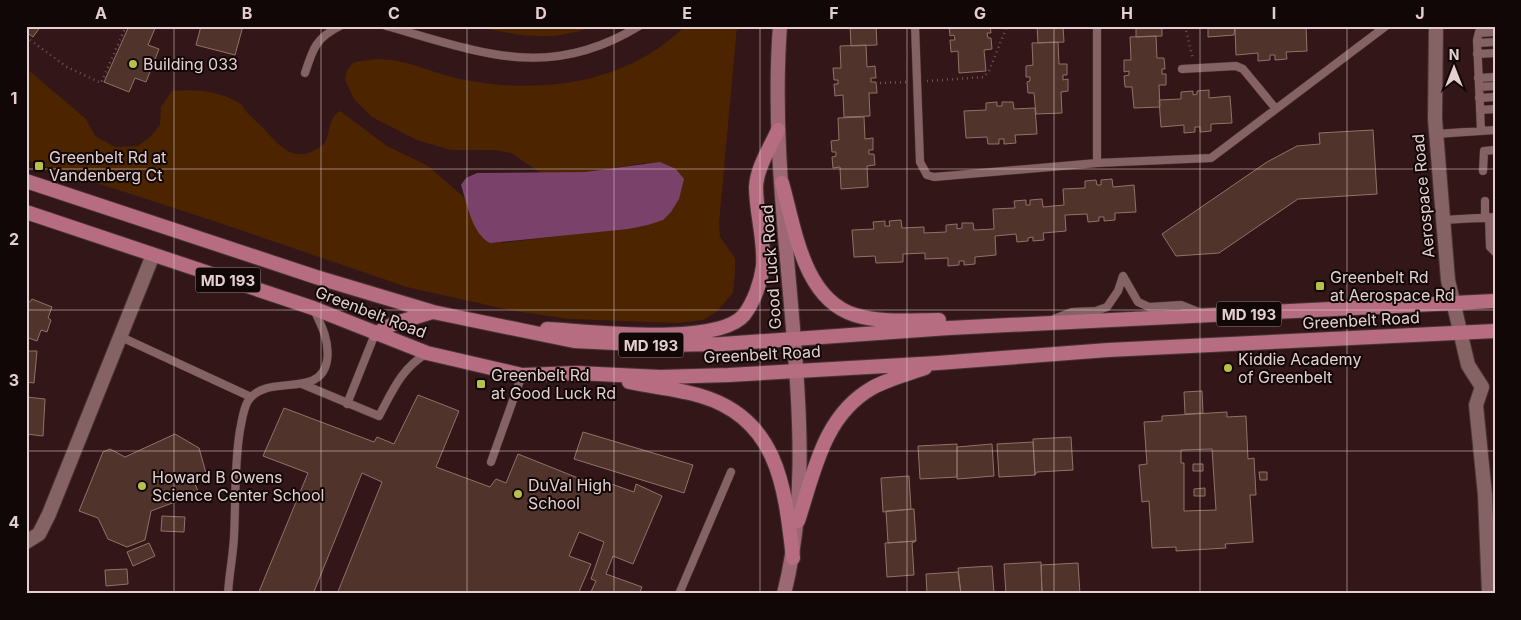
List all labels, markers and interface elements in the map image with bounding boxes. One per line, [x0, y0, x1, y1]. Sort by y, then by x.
text: A [95, 3, 107, 23]
text: B [242, 3, 252, 23]
text: C [388, 3, 400, 23]
text: D [535, 3, 547, 23]
text: E [682, 3, 692, 23]
text: F [829, 3, 839, 23]
text: G [974, 3, 986, 23]
text: H [1121, 3, 1133, 23]
text: I [1272, 3, 1276, 23]
text: J [1415, 3, 1425, 23]
north arrow [1428, 42, 1478, 92]
text: N [1449, 46, 1459, 63]
place label: Building 033 [143, 54, 238, 74]
marker: Building 033 [127, 58, 139, 70]
text: 1 [11, 88, 17, 108]
street label: Aerospace Road [1408, 133, 1438, 259]
place label: Greenbelt Rd at Vandenberg Ct [49, 147, 166, 185]
marker: Greenbelt Rd at Vandenberg Ct [33, 160, 45, 172]
street label: Good Luck Road [757, 204, 785, 330]
text: 2 [9, 229, 19, 249]
place label: Greenbelt Rd at Aerospace Rd [1330, 267, 1455, 305]
road number: MD 193 [196, 268, 260, 292]
marker: Greenbelt Rd at Aerospace Rd [1314, 280, 1326, 292]
street label: Greenbelt Road [313, 282, 429, 342]
road number: MD 193 [1216, 302, 1282, 326]
street label: Greenbelt Road [1302, 307, 1420, 333]
road number: MD 193 [618, 332, 684, 358]
street label: Greenbelt Road [703, 341, 821, 367]
place label: Kiddie Academy of Greenbelt [1238, 349, 1361, 387]
marker: Kiddie Academy of Greenbelt [1222, 362, 1234, 374]
place label: Greenbelt Rd at Good Luck Rd [491, 365, 616, 403]
text: 3 [9, 370, 19, 390]
marker: Greenbelt Rd at Good Luck Rd [475, 378, 487, 390]
place label: Howard B Owens Science Center School [152, 467, 324, 505]
place label: DuVal High School [528, 475, 612, 513]
marker: Howard B Owens Science Center School [136, 480, 148, 492]
marker: DuVal High School [512, 488, 524, 500]
text: 4 [9, 512, 20, 532]

